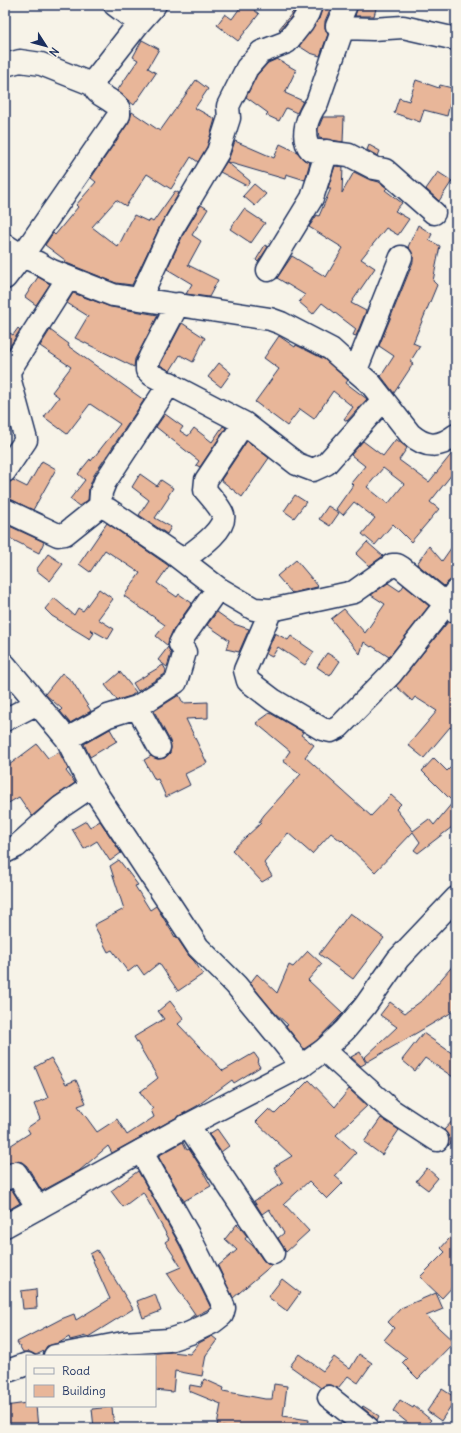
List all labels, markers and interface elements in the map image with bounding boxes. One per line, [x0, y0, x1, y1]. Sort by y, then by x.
north arrow [26, 26, 66, 66]
text: N [46, 45, 62, 59]
legend [26, 1355, 156, 1407]
text: Road [62, 1363, 90, 1378]
text: Building [62, 1383, 106, 1398]

